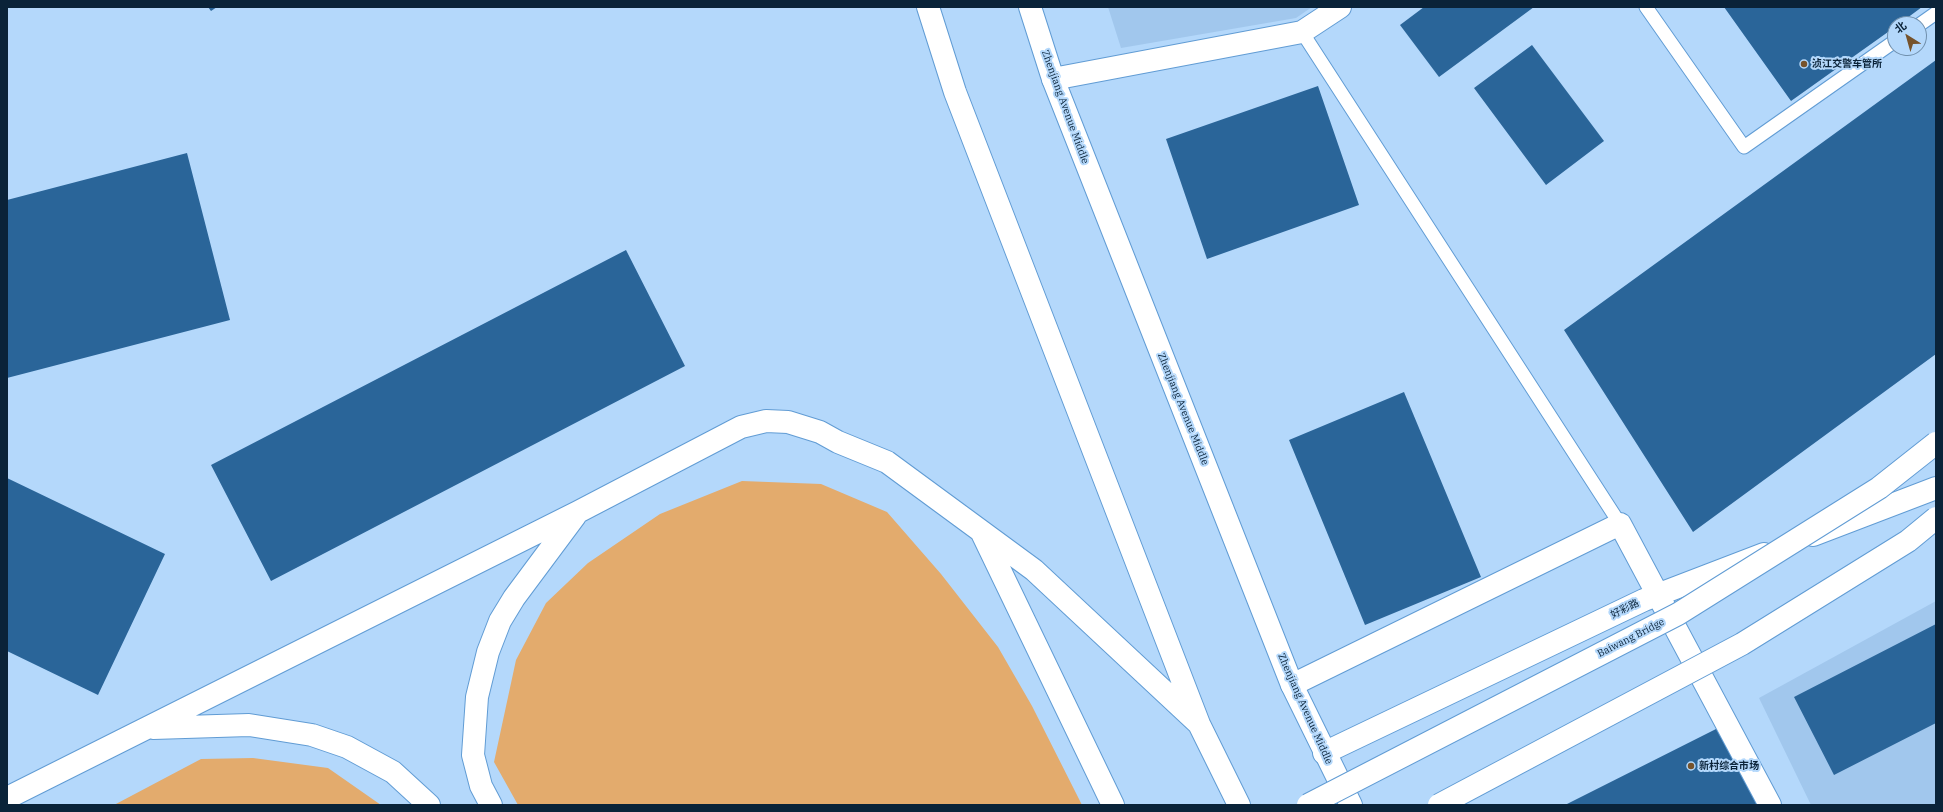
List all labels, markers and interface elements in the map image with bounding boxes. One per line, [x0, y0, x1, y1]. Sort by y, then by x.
north arrow [1887, 16, 1927, 56]
text: 北 [1892, 18, 1909, 36]
street label: Zhenjiang Avenue Middle [1039, 49, 1091, 165]
place label: 浈江交警车管所 [1812, 58, 1882, 70]
marker: 浈江交警车管所 [1799, 59, 1809, 69]
street label: Zhenjiang Avenue Middle [1155, 351, 1211, 467]
street label: 好彩路 [1609, 597, 1641, 621]
street label: Baiwang Bridge [1595, 616, 1667, 660]
street label: Zhenjiang Avenue Middle [1275, 652, 1335, 766]
place label: 新村综合市场 [1699, 760, 1759, 772]
marker: 新村综合市场 [1686, 761, 1696, 771]

